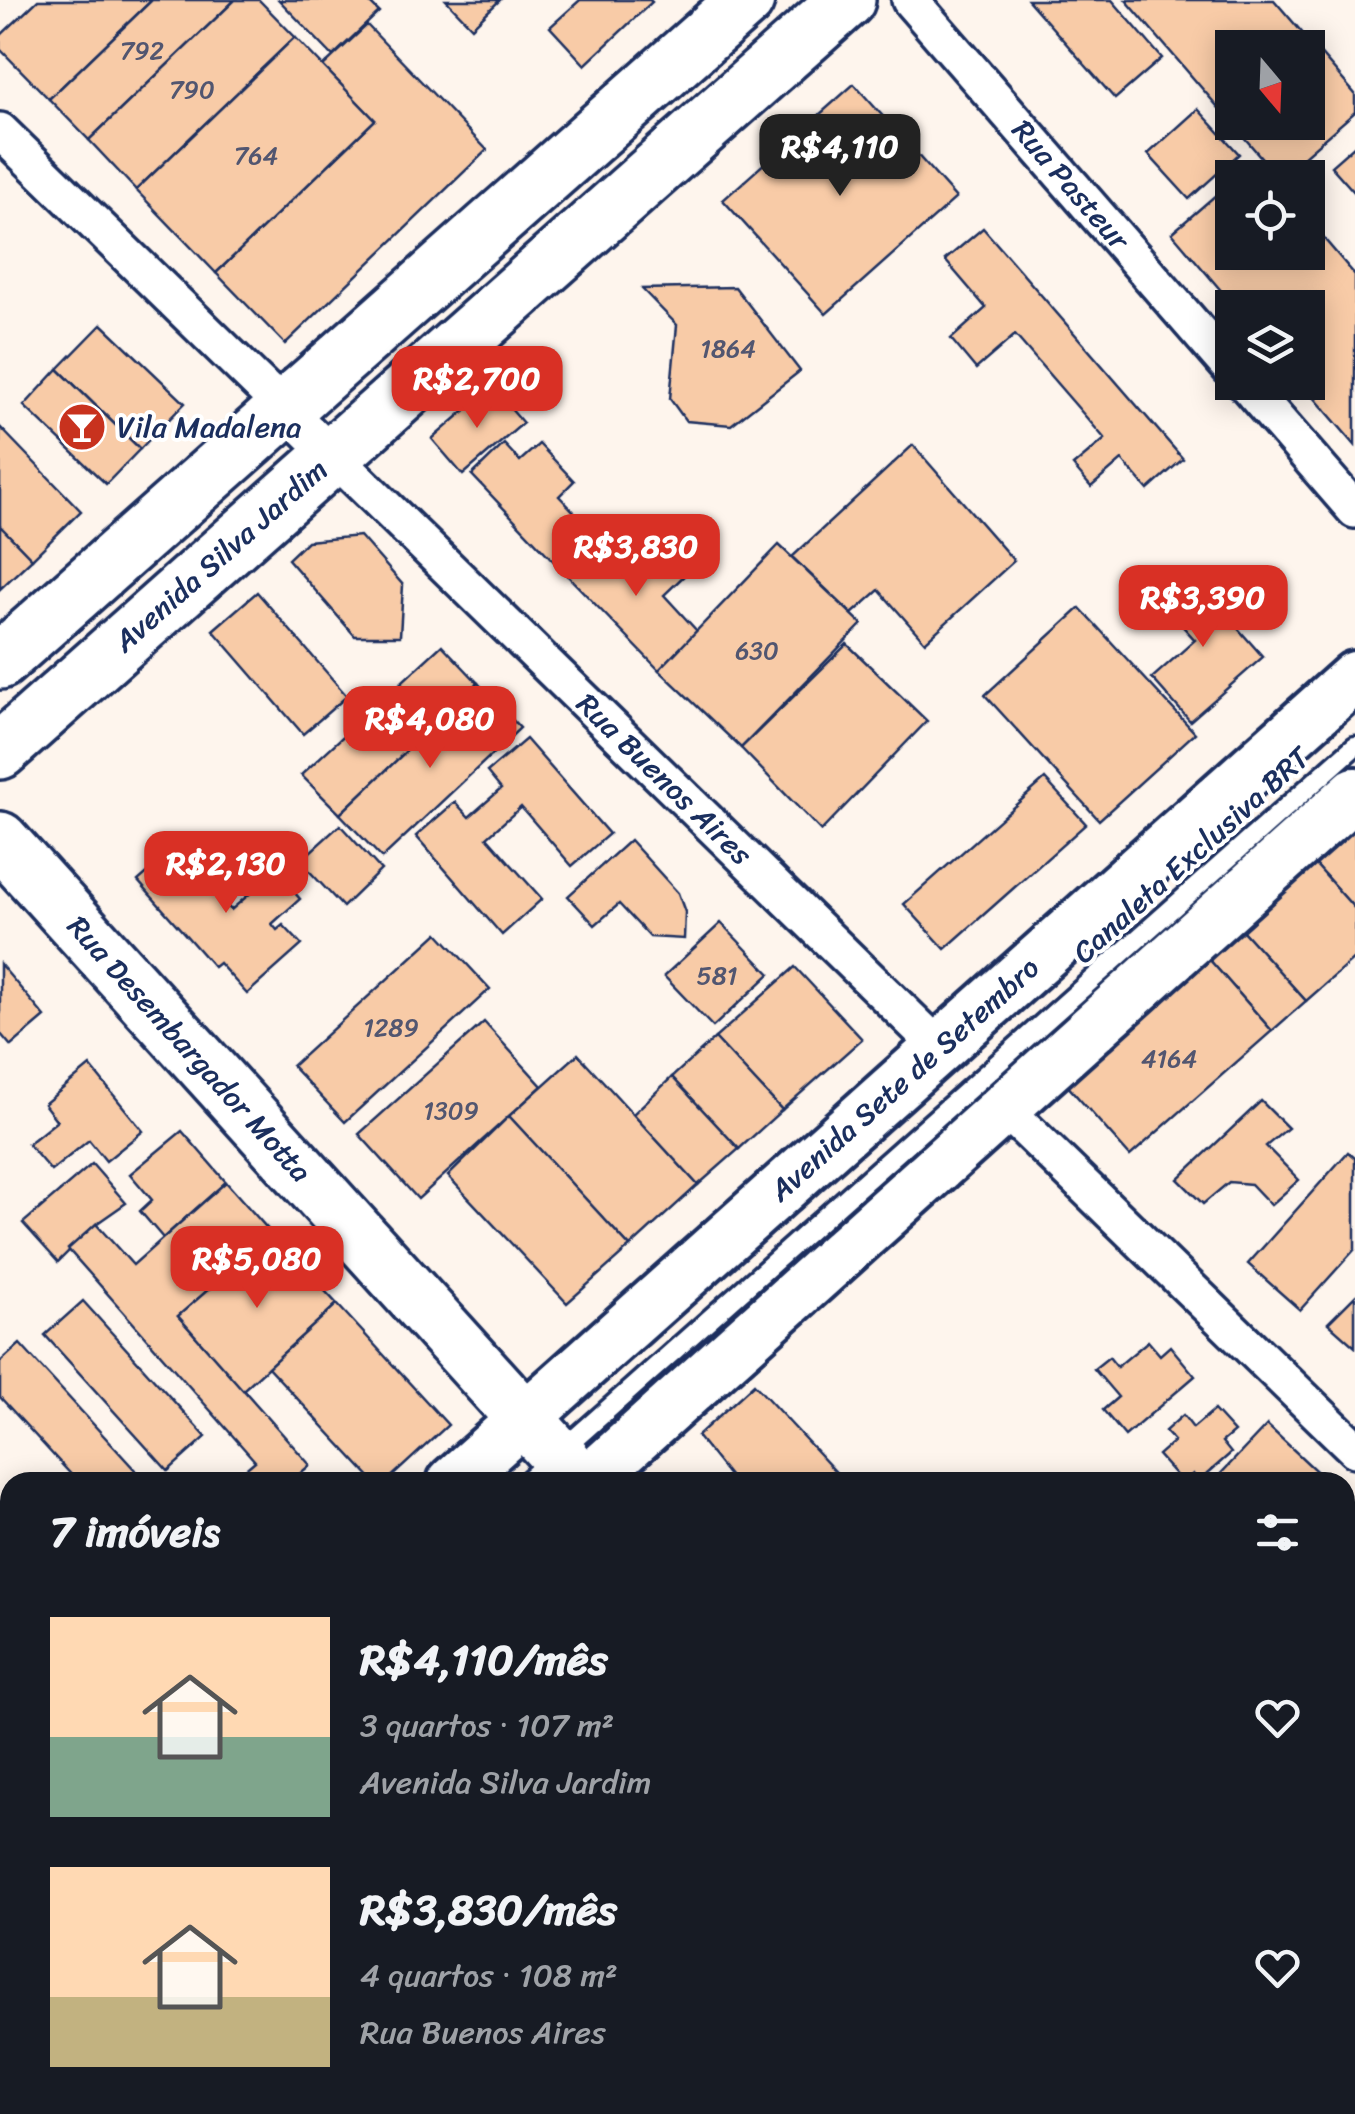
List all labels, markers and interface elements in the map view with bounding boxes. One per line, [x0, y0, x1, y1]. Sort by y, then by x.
house number: 792 [120, 28, 164, 73]
north arrow [1215, 30, 1325, 140]
map controls [1215, 30, 1325, 400]
house number: 790 [169, 67, 215, 112]
street label: Rua Pasteur [998, 106, 1145, 264]
pin: R$4,110 [748, 114, 932, 199]
text: R$4,110 [781, 118, 899, 175]
house number: 764 [234, 133, 278, 178]
button: locate [1215, 160, 1325, 270]
button: layers [1215, 290, 1325, 400]
house number: 1864 [700, 326, 756, 371]
pin: R$2,700 [385, 346, 569, 431]
text: R$2,700 [414, 350, 540, 407]
place label: Vila Madalena [117, 400, 301, 454]
bar icon: Vila Madalena [56, 401, 108, 453]
street label: Avenida Silva Jardim [100, 444, 341, 667]
pin: R$3,830 [544, 514, 728, 599]
text: R$3,830 [574, 518, 698, 575]
pin: R$3,390 [1111, 565, 1295, 650]
text: R$3,390 [1141, 569, 1265, 626]
house number: 630 [735, 628, 779, 673]
street label: Rua Buenos Aires [563, 679, 766, 879]
pin: R$4,080 [338, 686, 522, 771]
text: R$4,080 [365, 690, 495, 747]
street label: Canaleta Exclusiva BRT [1059, 731, 1324, 977]
pin: R$2,130 [134, 831, 318, 916]
text: R$2,130 [166, 835, 286, 892]
street label: Rua Desembargador Motta [53, 903, 326, 1195]
street label: Avenida Sete de Setembro [755, 943, 1053, 1216]
house number: 581 [696, 953, 738, 998]
house number: 1289 [363, 1005, 419, 1050]
house number: 4164 [1141, 1036, 1197, 1081]
house number: 1309 [423, 1088, 479, 1133]
pin: R$5,080 [165, 1226, 349, 1311]
text: R$5,080 [193, 1230, 321, 1287]
text: 7 imóveis [50, 1495, 220, 1569]
icon: filters [1250, 1505, 1305, 1560]
text: R$4,110/mês [360, 1623, 608, 1697]
icon: home [130, 1657, 250, 1777]
icon: heart [1250, 1690, 1305, 1745]
text: 3 quartos · 107 m² [360, 1697, 614, 1754]
text: Avenida Silva Jardim [360, 1754, 651, 1811]
text: R$3,830/mês [360, 1873, 617, 1947]
icon: home [130, 1907, 250, 2027]
icon: heart [1250, 1940, 1305, 1995]
text: 4 quartos · 108 m² [360, 1947, 618, 2004]
text: Rua Buenos Aires [360, 2004, 606, 2061]

